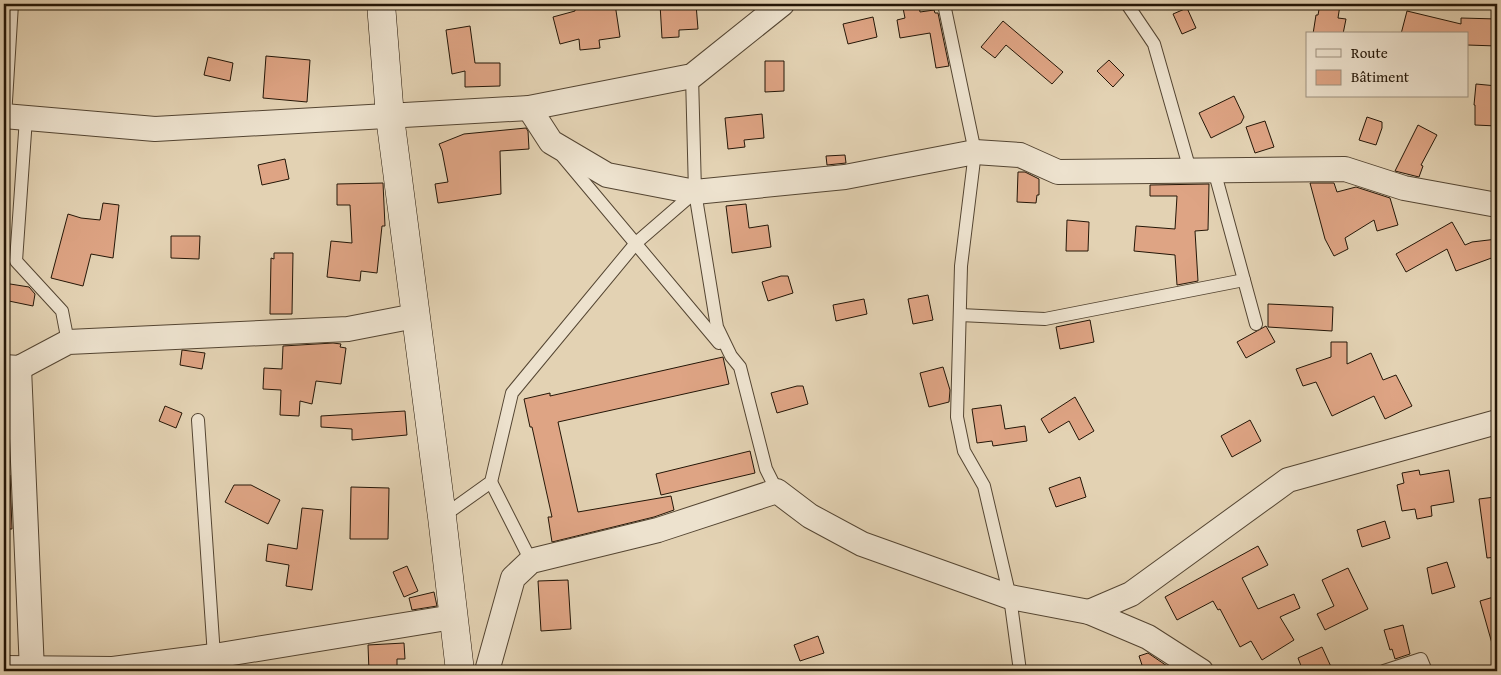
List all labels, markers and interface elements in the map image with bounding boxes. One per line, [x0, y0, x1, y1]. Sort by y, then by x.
legend [1306, 32, 1468, 98]
text: Route [1351, 42, 1388, 63]
text: Bâtiment [1351, 66, 1410, 87]

